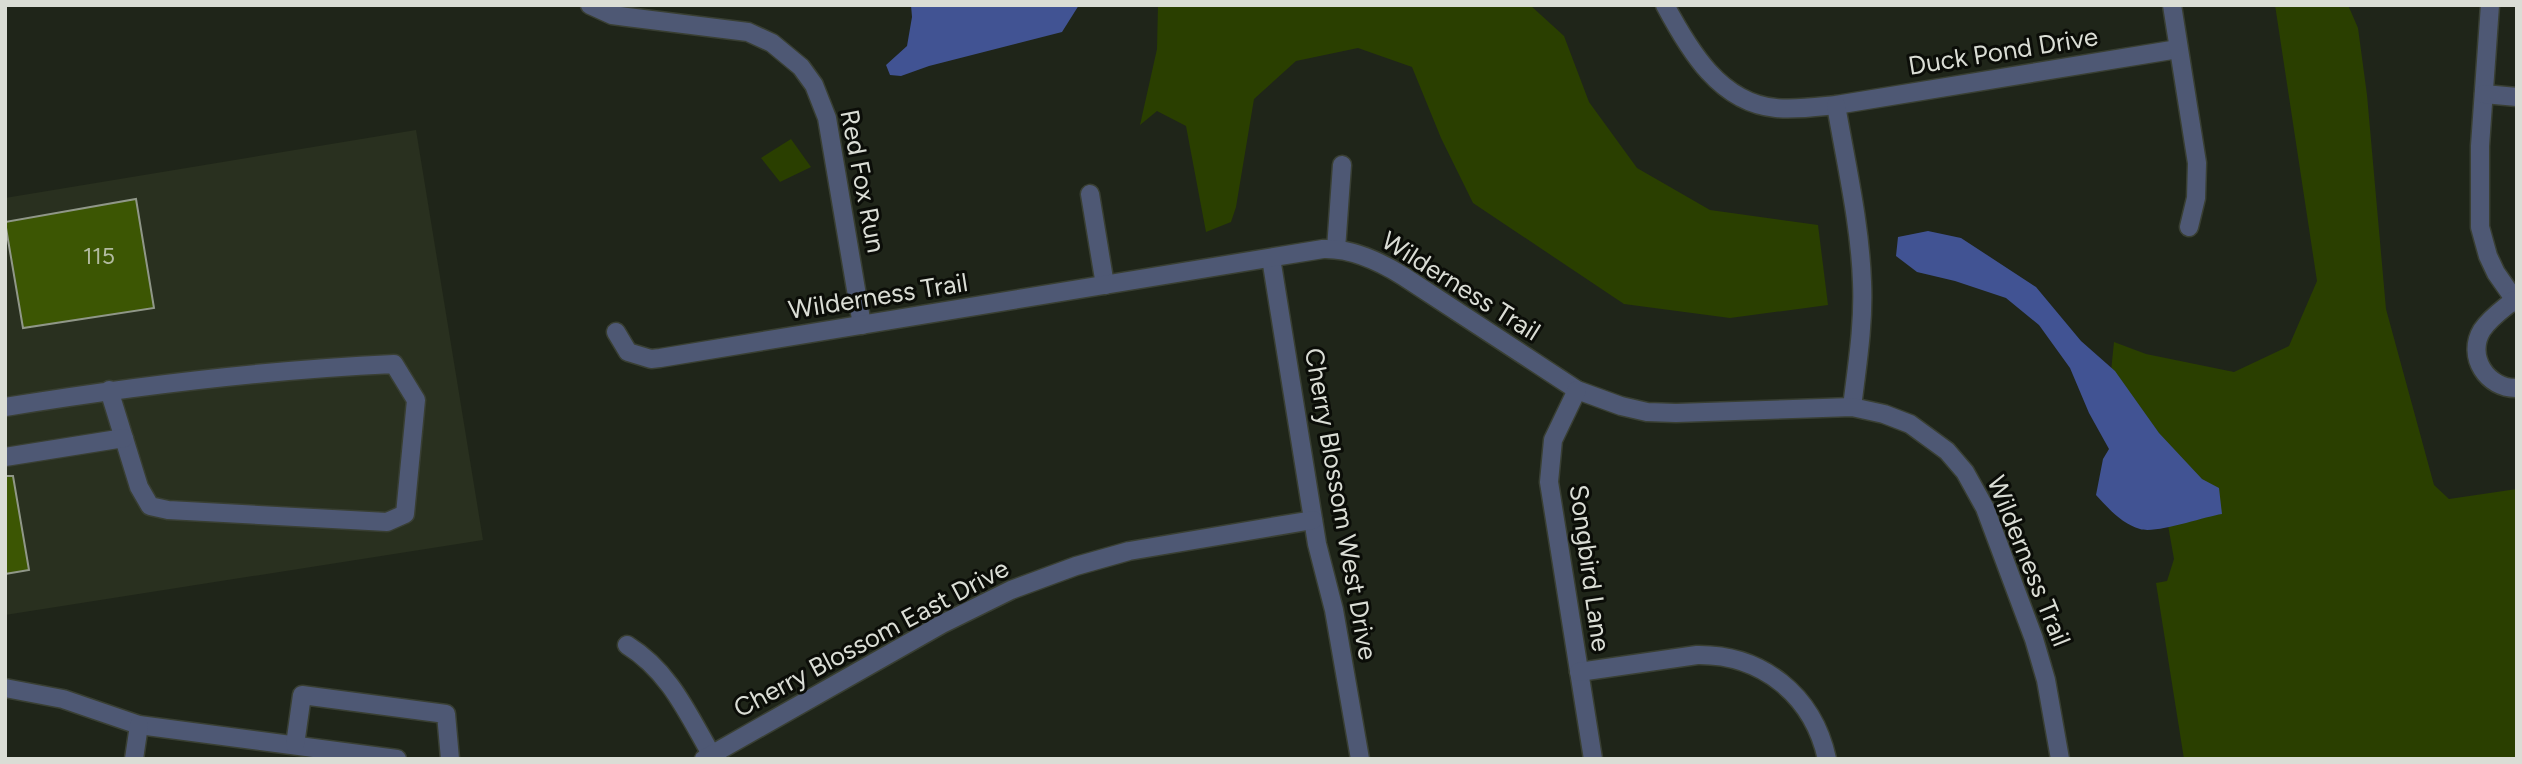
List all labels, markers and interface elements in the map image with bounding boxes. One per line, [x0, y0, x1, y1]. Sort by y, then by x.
street label: Duck Pond Drive [1906, 20, 2100, 82]
street label: Red Fox Run [833, 107, 893, 255]
street label: Wilderness Trail [1376, 224, 1546, 348]
house number: 115 [83, 242, 115, 270]
street label: Wilderness Trail [786, 266, 970, 326]
street label: Cherry Blossom West Drive [1298, 345, 1384, 663]
street label: Wilderness Trail [1980, 471, 2078, 651]
street label: Songbird Lane [1562, 483, 1618, 653]
street label: Cherry Blossom East Drive [728, 552, 1014, 724]

